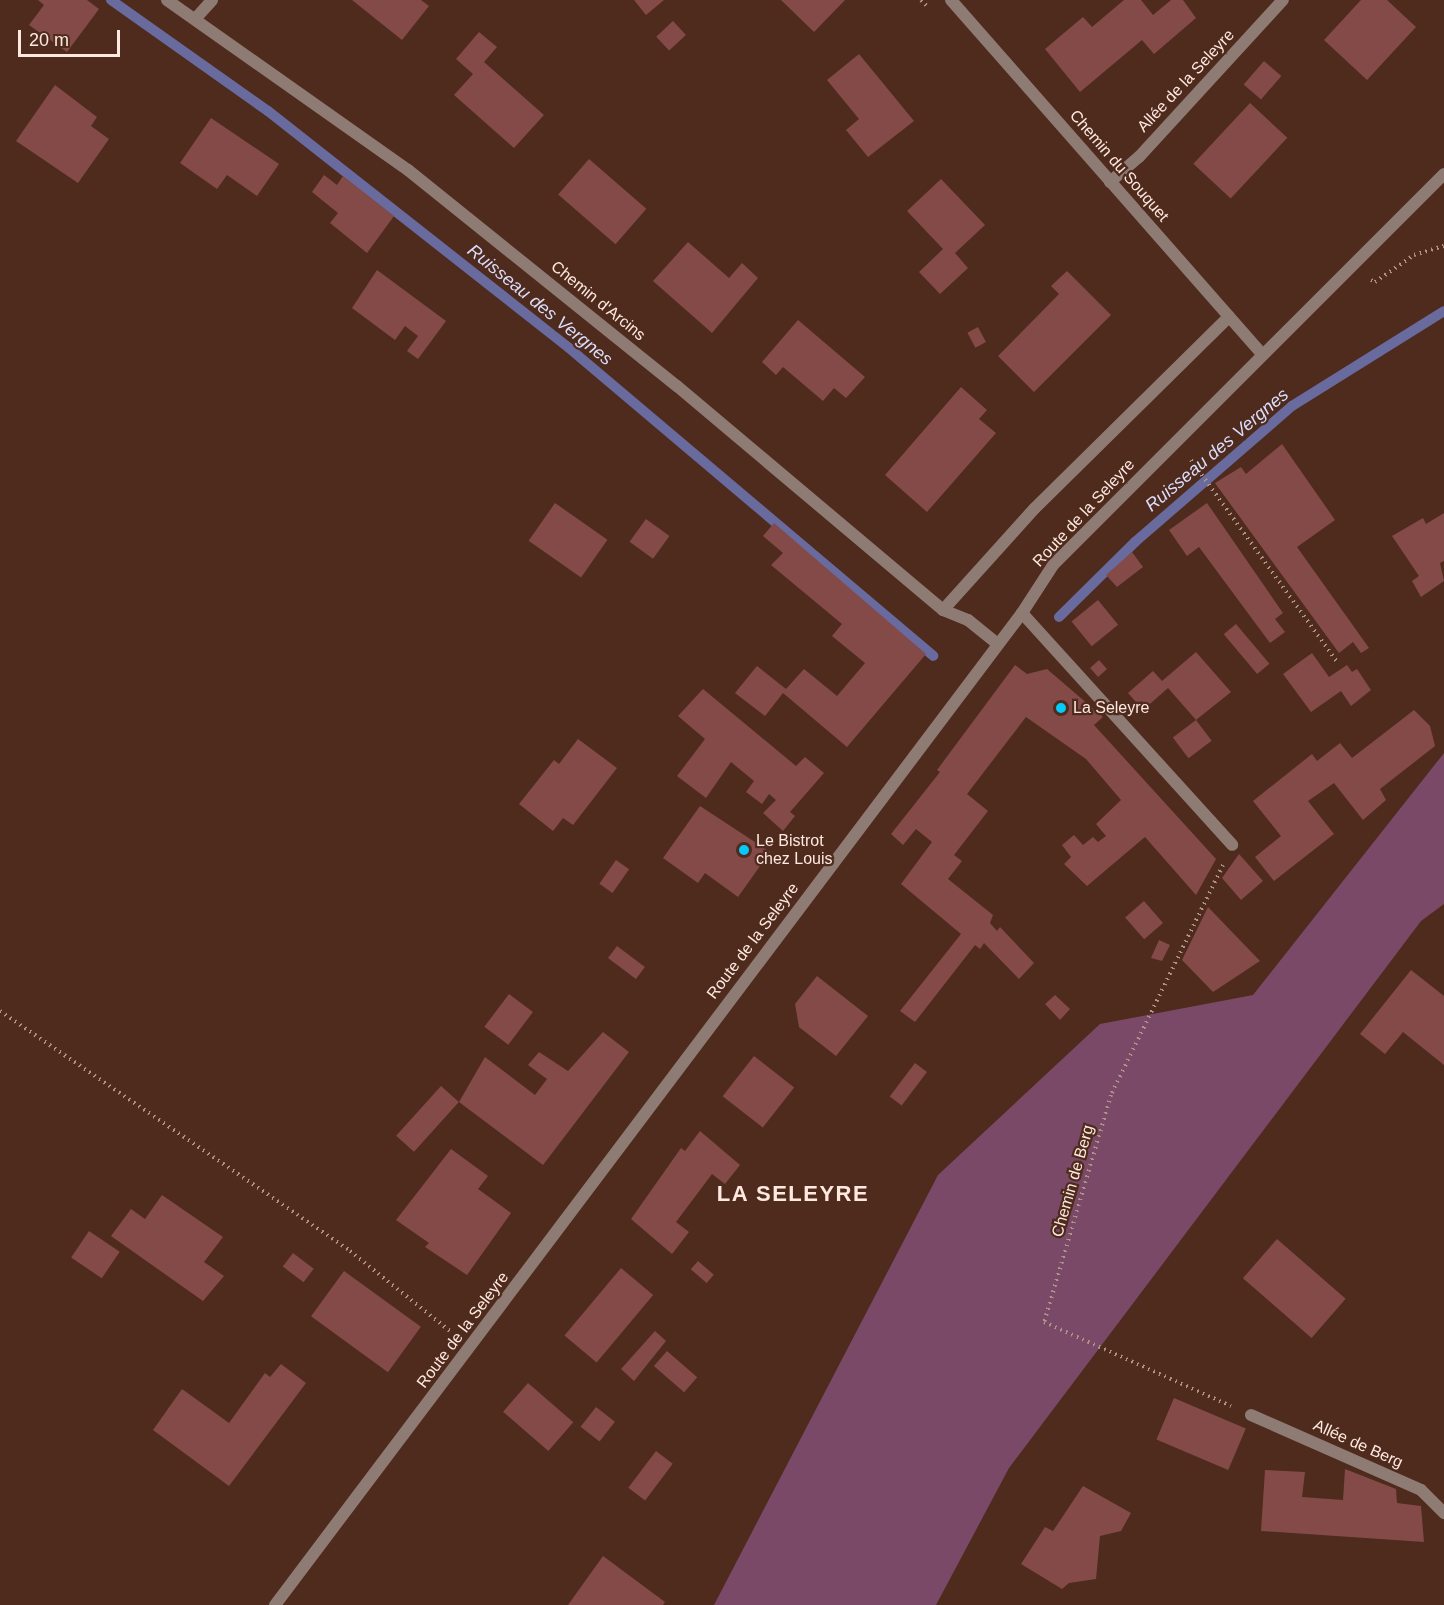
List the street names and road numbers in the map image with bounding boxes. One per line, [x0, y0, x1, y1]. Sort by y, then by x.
street label: Allée de la Seleyre [1133, 26, 1239, 136]
street label: Chemin du Souquet [1065, 106, 1173, 226]
street label: Chemin d'Arcins [547, 257, 649, 345]
street label: Route de la Seleyre [1029, 455, 1139, 571]
street label: Route de la Seleyre [703, 879, 803, 1003]
street label: Chemin de Berg [1048, 1123, 1098, 1239]
street label: Route de la Seleyre [413, 1268, 513, 1392]
street label: Allée de Berg [1310, 1416, 1406, 1472]

